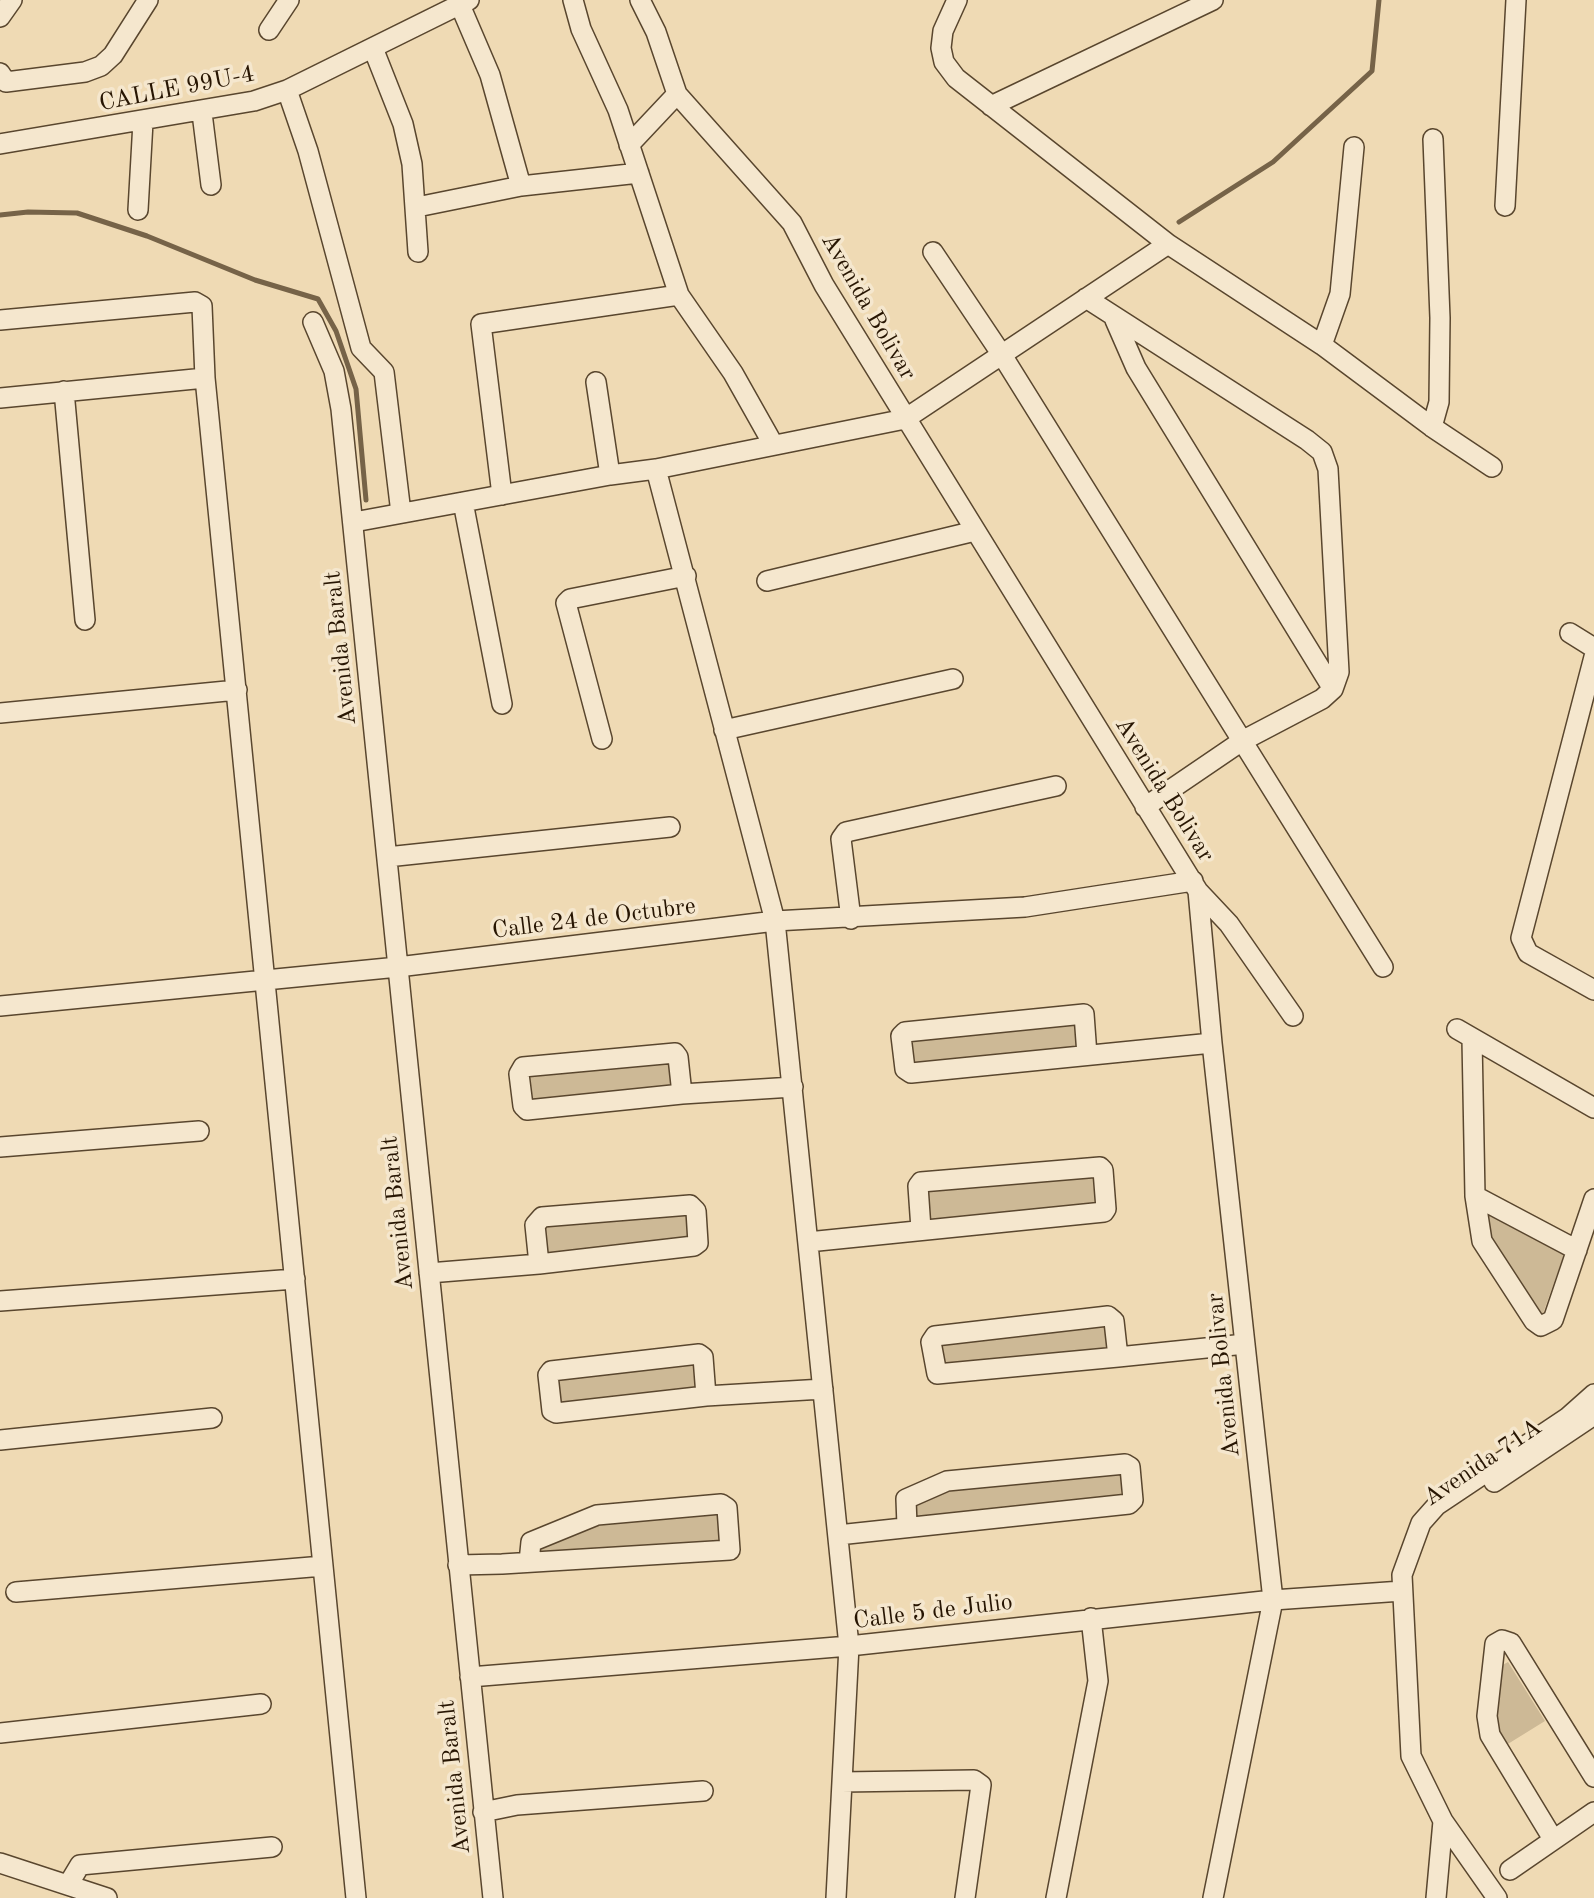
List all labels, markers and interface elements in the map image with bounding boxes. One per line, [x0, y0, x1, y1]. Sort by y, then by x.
street label: CALLE 99U-4 [97, 60, 257, 118]
street label: Avenida Bolivar [814, 228, 922, 386]
street label: Avenida Baralt [319, 569, 363, 727]
street label: Avenida Bolivar [1108, 712, 1220, 868]
street label: Calle 24 de Octubre [490, 892, 698, 946]
street label: Avenida Baralt [376, 1134, 420, 1292]
street label: Avenida Bolivar [1201, 1291, 1247, 1459]
street label: Avenida 71A [1419, 1413, 1547, 1513]
street label: Calle 5 de Julio [852, 1588, 1014, 1636]
street label: Avenida Baralt [433, 1698, 477, 1856]

